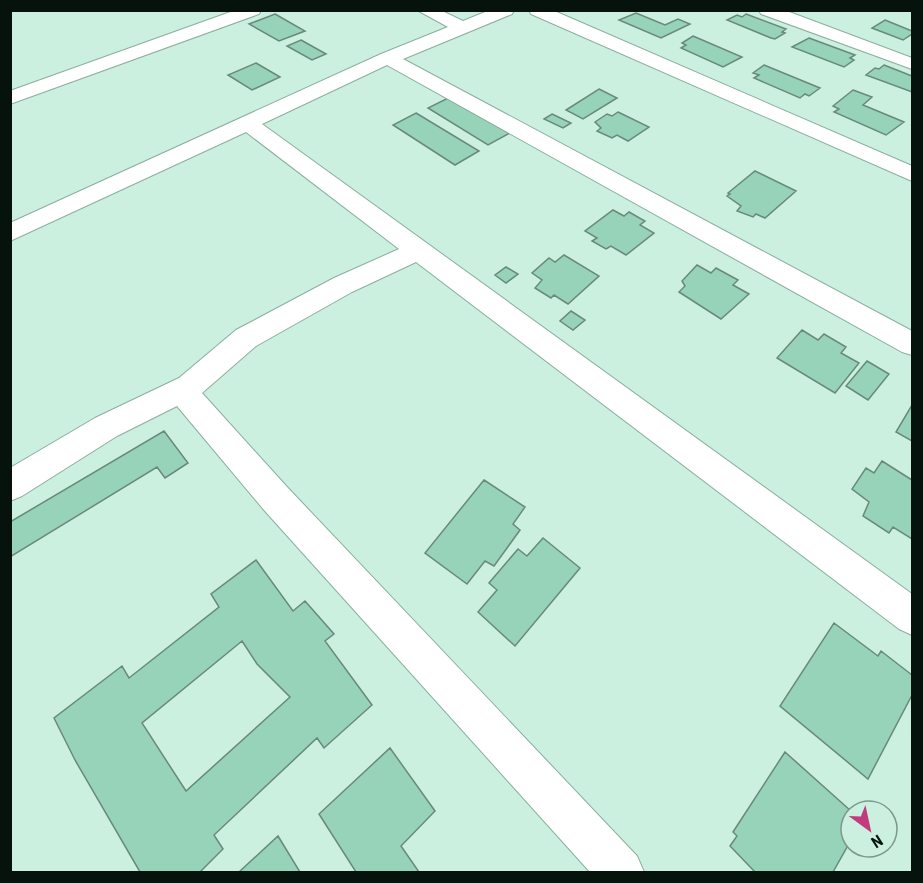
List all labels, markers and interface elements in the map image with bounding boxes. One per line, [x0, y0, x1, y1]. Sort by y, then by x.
north arrow [839, 799, 899, 859]
text: N [868, 831, 886, 852]

